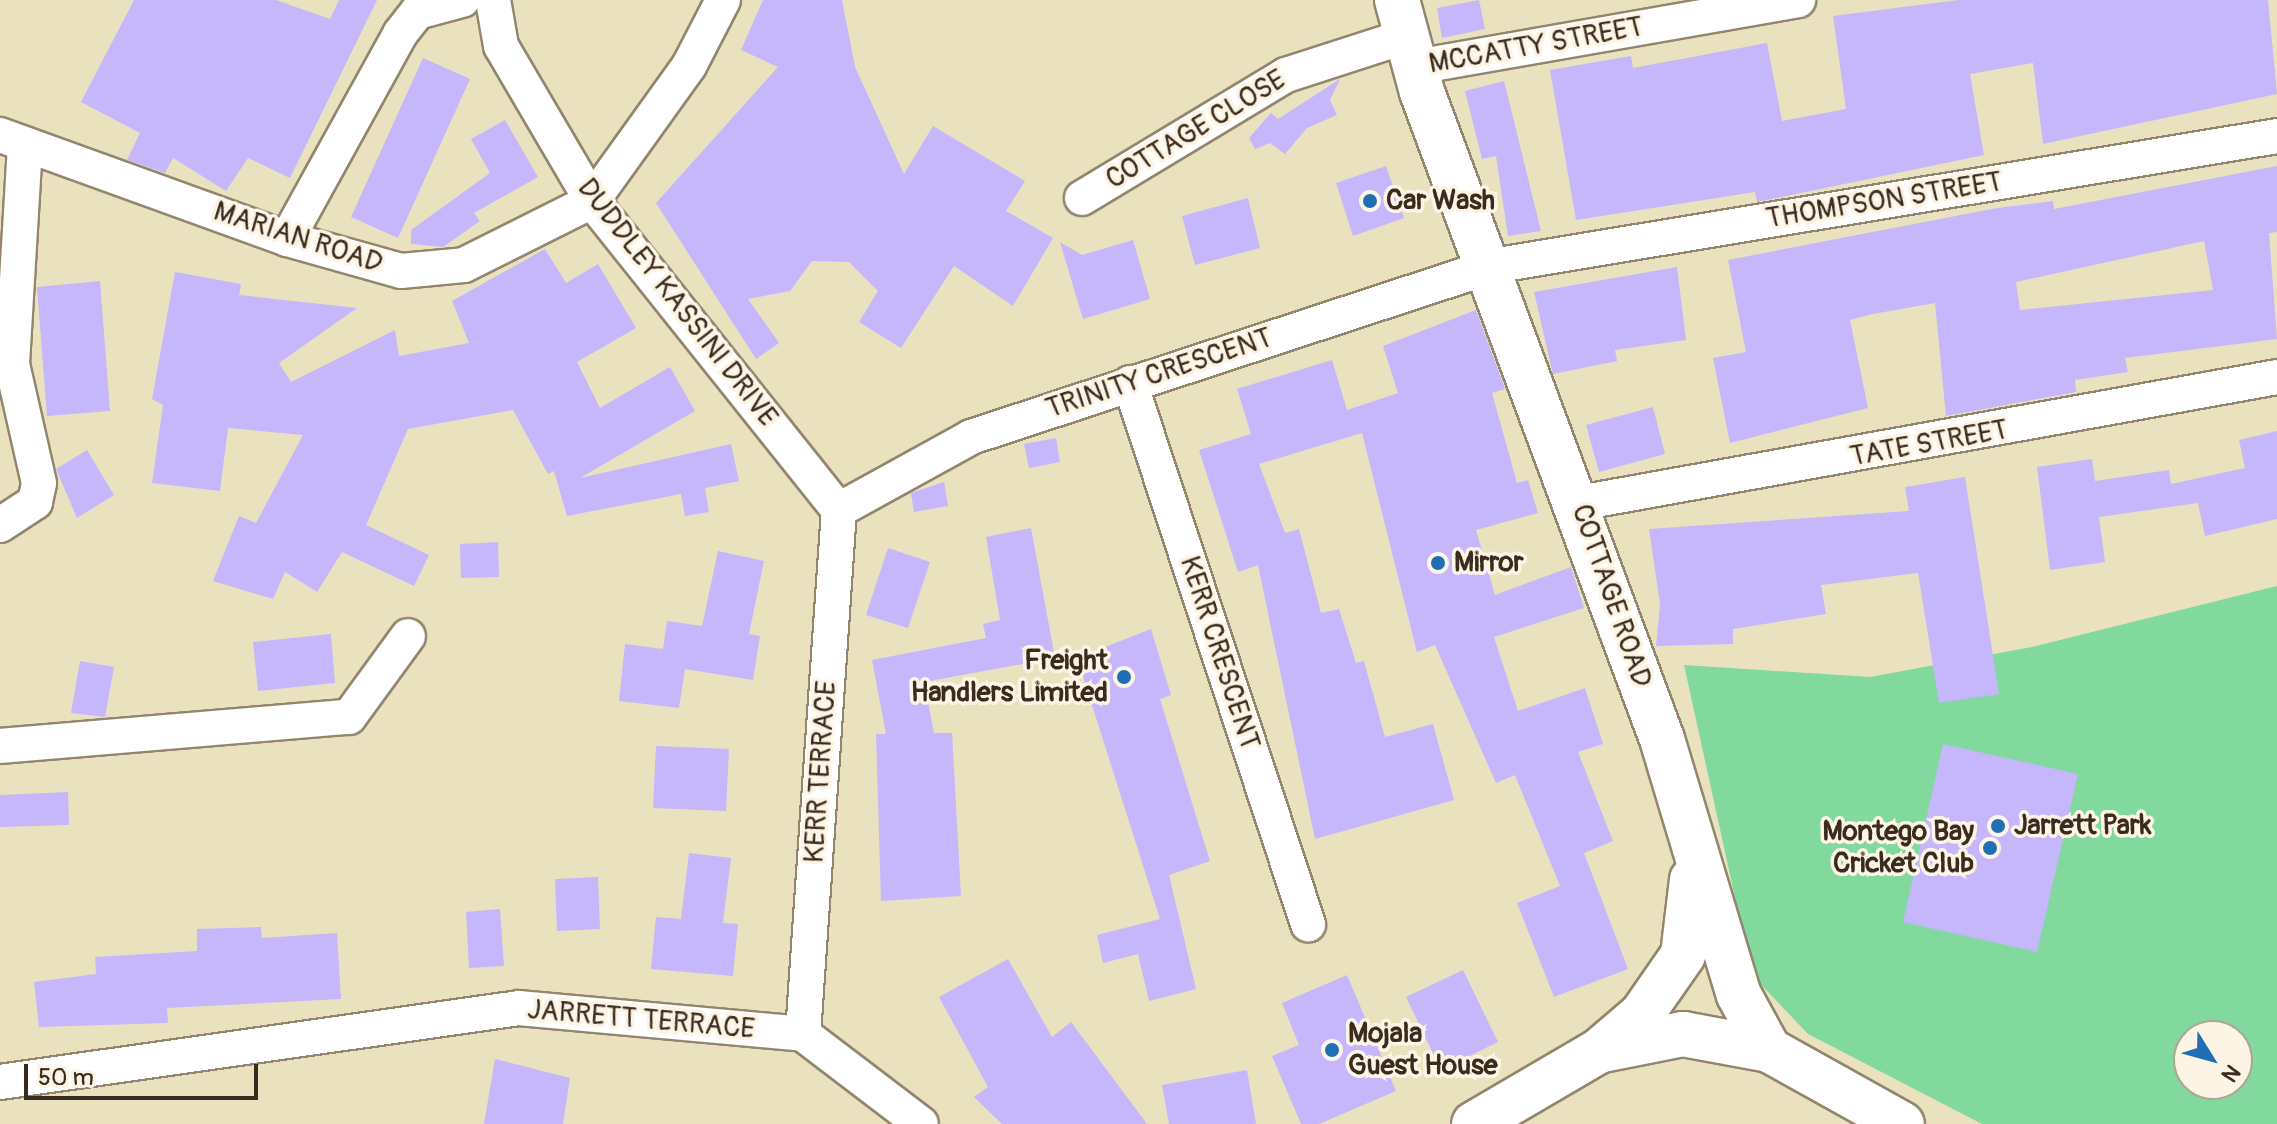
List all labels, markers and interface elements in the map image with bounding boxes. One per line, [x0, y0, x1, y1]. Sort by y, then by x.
street label: MCCATTY STREET [1426, 11, 1646, 81]
street label: COTTAGE CLOSE [1100, 63, 1292, 197]
street label: THOMPSON STREET [1764, 166, 2004, 236]
street label: DUDDLEY KASSINI DRIVE [570, 172, 784, 434]
place label: Car Wash [1386, 184, 1495, 218]
marker: Car Wash [1361, 192, 1379, 210]
street label: MARIAN ROAD [209, 195, 387, 281]
street label: TRINITY CRESCENT [1042, 322, 1276, 426]
street label: TATE STREET [1848, 414, 2010, 474]
street label: COTTAGE ROAD [1564, 500, 1658, 692]
place label: Mirror [1454, 546, 1524, 580]
street label: KERR CRESCENT [1172, 552, 1266, 754]
marker: Mirror [1429, 554, 1447, 572]
place label: Freight Handlers Limited [911, 644, 1108, 710]
marker: Freight Handlers Limited [1115, 668, 1133, 686]
street label: KERR TERRACE [798, 680, 844, 864]
place label: Jarrett Park [2014, 809, 2151, 843]
place label: Montego Bay Cricket Club [1822, 815, 1974, 881]
marker: Jarrett Park [1989, 817, 2007, 835]
marker: Montego Bay Cricket Club [1981, 839, 1999, 857]
street label: JARRETT TERRACE [526, 993, 756, 1047]
place label: Mojala Guest House [1348, 1017, 1497, 1083]
north arrow [2173, 1020, 2253, 1100]
marker: Mojala Guest House [1323, 1041, 1341, 1059]
scale bar [28, 1048, 262, 1098]
text: N [2215, 1059, 2246, 1088]
text: 50 m [38, 1063, 94, 1092]

